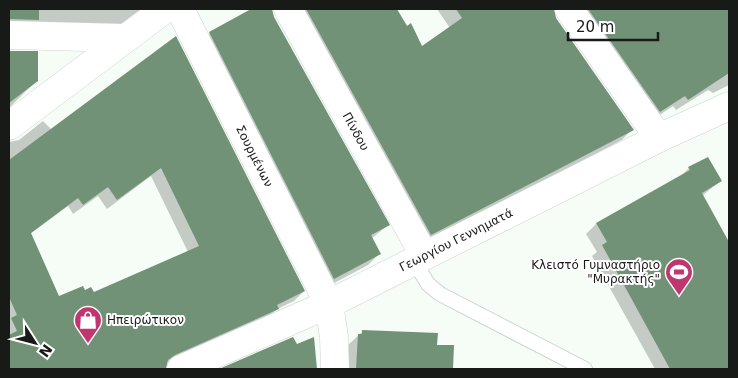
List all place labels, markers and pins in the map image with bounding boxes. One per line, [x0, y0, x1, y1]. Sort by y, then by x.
sports icon: Κλειστό Γυμναστήριο "Μυρακτής" [664, 257, 694, 296]
place label: Κλειστό Γυμναστήριο "Μυρακτής" [531, 258, 660, 286]
shop icon: Ηπειρώτικον [73, 305, 103, 344]
place label: Ηπειρώτικον [107, 313, 184, 327]

